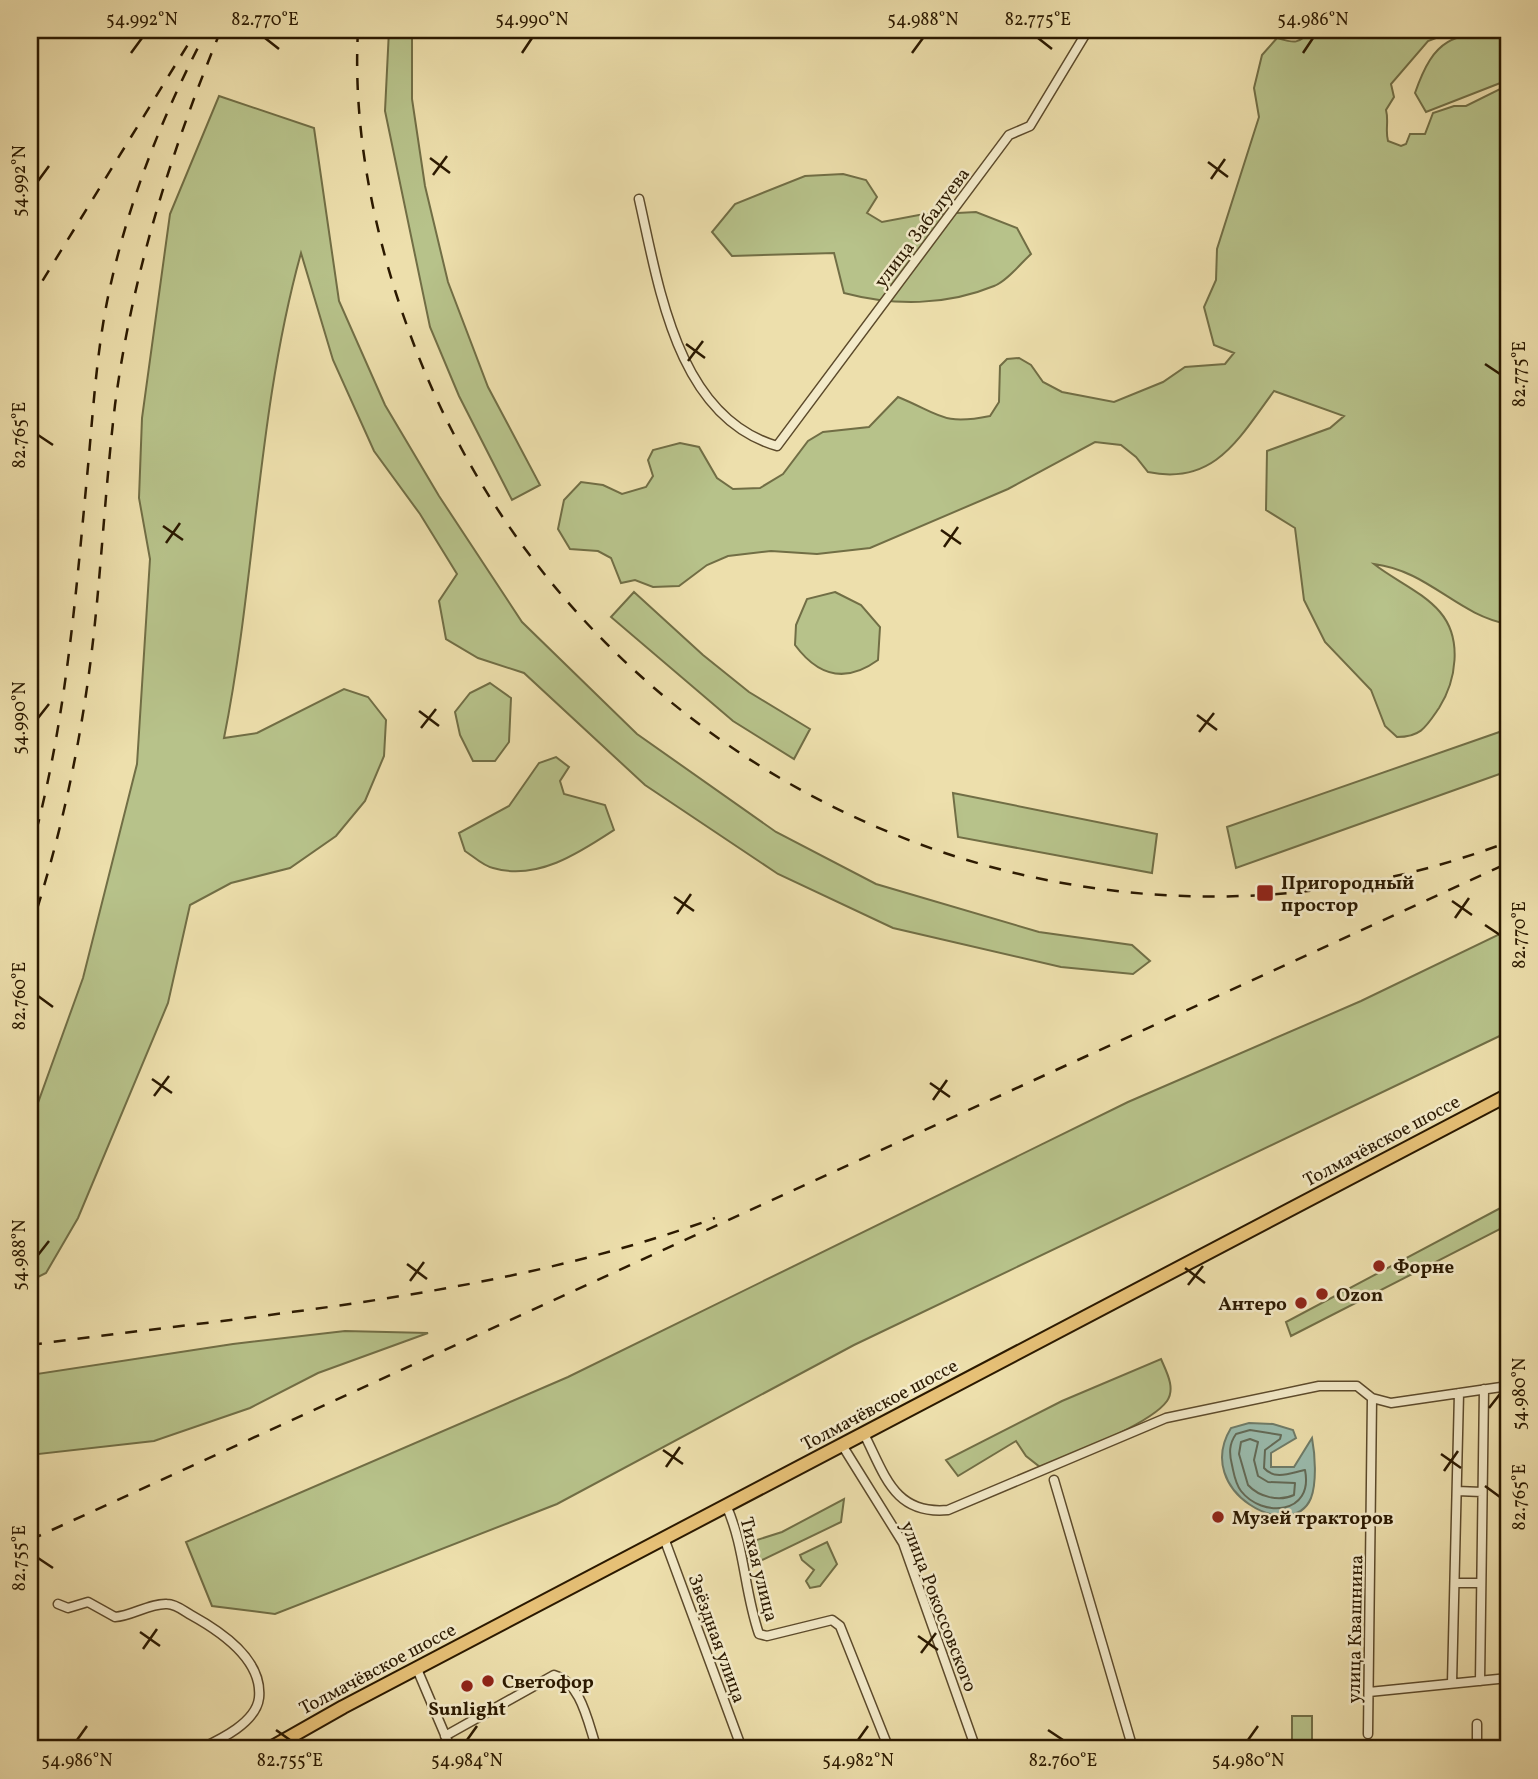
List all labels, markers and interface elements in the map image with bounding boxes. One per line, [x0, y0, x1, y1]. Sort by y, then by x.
text: 54.992°N [106, 8, 178, 33]
text: 82.770°E [231, 8, 299, 33]
text: 54.990°N [495, 8, 569, 33]
text: 54.988°N [887, 8, 959, 33]
text: 82.775°E [1005, 8, 1071, 33]
text: 54.986°N [1277, 8, 1349, 33]
text: 54.992°N [8, 145, 33, 217]
street label: улица Забалуева [869, 163, 977, 294]
text: 82.775°E [1508, 341, 1533, 407]
text: 82.765°E [8, 401, 33, 468]
text: 54.990°N [8, 681, 33, 755]
place label: Пригородный простор [1281, 871, 1414, 919]
marker: Пригородный простор [1255, 883, 1275, 903]
text: 82.770°E [1508, 901, 1533, 969]
text: 82.760°E [8, 962, 33, 1030]
street label: Толмачёвское шоссе [1299, 1089, 1465, 1194]
text: 54.988°N [8, 1219, 33, 1291]
place label: Форне [1393, 1255, 1454, 1281]
marker: Форне [1371, 1258, 1387, 1274]
place label: Ozon [1336, 1283, 1383, 1309]
marker: Ozon [1314, 1286, 1330, 1302]
place label: Антеро [1218, 1292, 1287, 1318]
marker: Антеро [1293, 1295, 1309, 1311]
street label: Толмачёвское шоссе [797, 1353, 963, 1458]
text: 54.980°N [1508, 1358, 1533, 1430]
text: 82.765°E [1508, 1463, 1533, 1530]
place label: Музей тракторов [1232, 1506, 1394, 1532]
marker: Музей тракторов [1210, 1509, 1226, 1525]
street label: Тихая улица [732, 1514, 784, 1625]
street label: улица Рокоссовского [894, 1518, 983, 1696]
text: 82.755°E [8, 1525, 33, 1591]
street label: улица Квашнина [1342, 1554, 1370, 1704]
street label: Звёздная улица [681, 1571, 752, 1707]
street label: Толмачёвское шоссе [295, 1617, 461, 1722]
place label: Светофор [502, 1670, 594, 1696]
marker: Светофор [480, 1673, 496, 1689]
marker: Sunlight [459, 1678, 475, 1694]
place label: Sunlight [428, 1697, 506, 1723]
text: 54.986°N [41, 1749, 113, 1774]
text: 82.755°E [257, 1749, 323, 1774]
text: 54.984°N [431, 1749, 503, 1774]
text: 54.982°N [822, 1749, 894, 1774]
text: 82.760°E [1029, 1749, 1097, 1774]
text: 54.980°N [1212, 1749, 1284, 1774]

